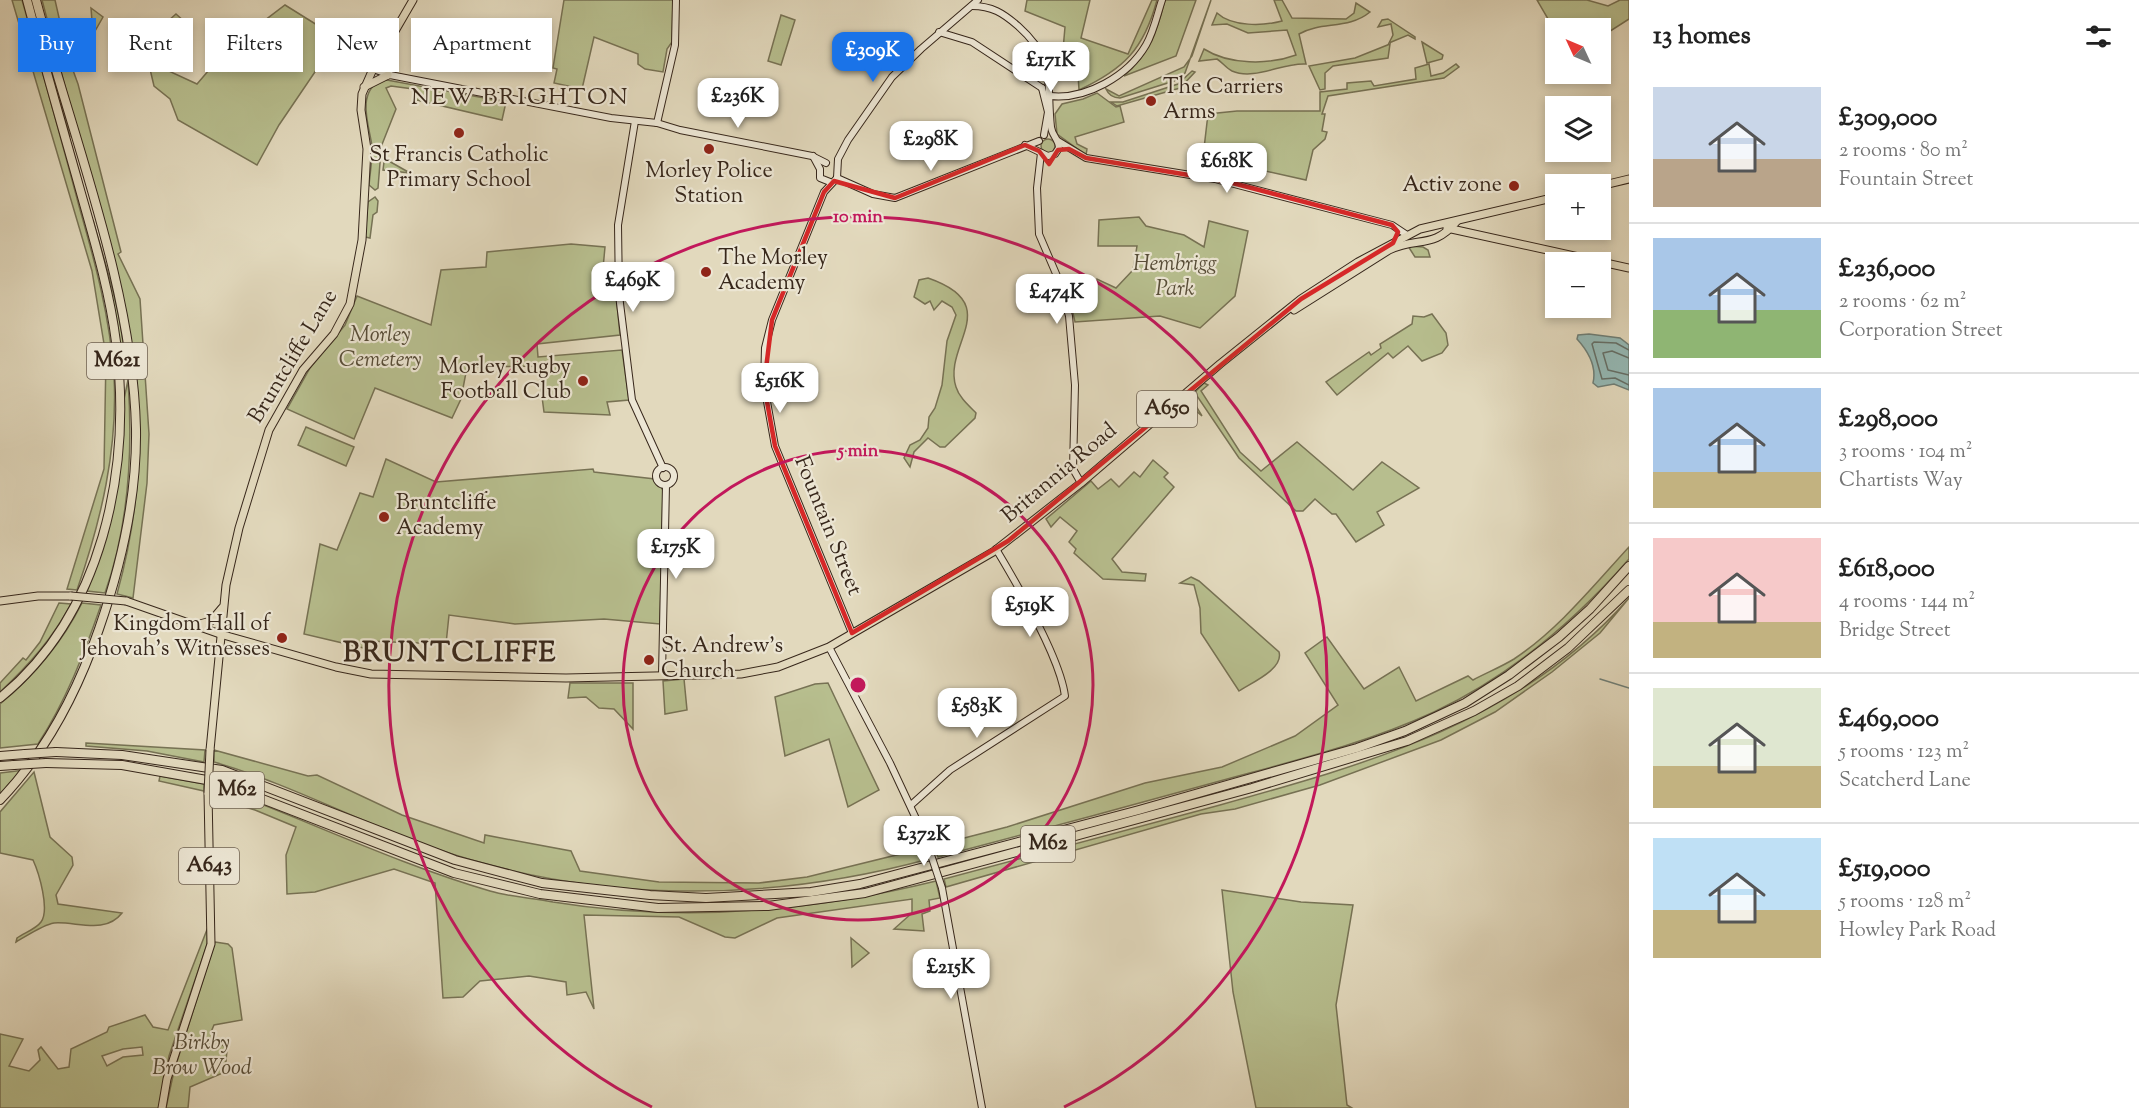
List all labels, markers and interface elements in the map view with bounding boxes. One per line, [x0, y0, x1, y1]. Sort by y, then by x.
chip: Buy [18, 18, 96, 72]
chip: Rent [108, 18, 193, 72]
chip: Filters [205, 18, 303, 72]
chip: New [315, 18, 399, 72]
chip: Apartment [411, 18, 552, 72]
north arrow [1545, 18, 1611, 84]
map controls [1545, 18, 1611, 318]
text: 13 homes [1653, 18, 1751, 55]
icon: filters [2082, 20, 2115, 53]
pin: £309K [831, 32, 915, 83]
text: £309K [846, 37, 900, 66]
pin: £171K [1009, 42, 1093, 93]
text: £171K [1026, 47, 1076, 76]
place label: The Carriers Arms [1163, 72, 1283, 129]
pin: £236K [696, 78, 780, 129]
district label: NEW BRIGHTON [411, 81, 629, 115]
text: £236K [712, 83, 764, 112]
marker: The Carriers Arms [1144, 94, 1158, 108]
button: layers [1545, 96, 1611, 162]
text: £309,000 [1839, 100, 1937, 137]
icon: home [1701, 111, 1773, 183]
pin: £298K [889, 121, 973, 172]
marker: St Francis Catholic Primary School [452, 126, 466, 140]
text: £298K [904, 126, 958, 155]
text: 2 rooms · 80 m² [1839, 137, 1968, 166]
place label: St Francis Catholic Primary School [369, 140, 549, 197]
marker: Morley Police Station [702, 142, 716, 156]
pin: £618K [1185, 143, 1269, 194]
text: £618K [1201, 148, 1253, 177]
place label: Morley Police Station [645, 156, 773, 213]
text: Fountain Street [1839, 166, 1973, 195]
place label: Activ zone [1402, 170, 1502, 202]
button: + [1545, 174, 1611, 240]
marker: Activ zone [1507, 179, 1521, 193]
text: 10 min [833, 205, 883, 231]
place label: The Morley Academy [718, 243, 828, 300]
park label: Hembrigg Park [1133, 249, 1217, 306]
text: £236,000 [1839, 251, 1935, 288]
button: − [1545, 252, 1611, 318]
pin: £469K [591, 262, 675, 313]
icon: home [1701, 262, 1773, 334]
marker: The Morley Academy [699, 265, 713, 279]
text: £469K [605, 267, 661, 296]
pin: £474K [1015, 274, 1099, 325]
text: £474K [1030, 279, 1084, 308]
street label: Bruntcliffe Lane [241, 284, 347, 430]
text: 2 rooms · 62 m² [1839, 288, 1967, 317]
text: Corporation Street [1839, 317, 2003, 346]
park label: Morley Cemetery [339, 320, 421, 377]
road number: M621 [87, 343, 147, 379]
place label: Morley Rugby Football Club [439, 352, 571, 409]
pin: £516K [738, 363, 822, 414]
text: £516K [755, 368, 805, 397]
marker: Morley Rugby Football Club [576, 374, 590, 388]
road number: A650 [1137, 391, 1197, 427]
text: £298,000 [1839, 401, 1938, 438]
icon: home [1701, 412, 1773, 484]
street label: Britannia Road [995, 416, 1125, 532]
text: 3 rooms · 104 m² [1839, 438, 1973, 467]
text: 5 min [836, 439, 879, 465]
street label: Fountain Street [784, 452, 870, 601]
text: Chartists Way [1839, 467, 1963, 496]
place label: Bruntcliffe Academy [396, 488, 496, 545]
marker: Bruntcliffe Academy [377, 510, 391, 524]
pin: £175K [634, 529, 718, 580]
text: £175K [651, 534, 701, 563]
text: £618,000 [1839, 551, 1935, 588]
icon: home [1701, 562, 1773, 634]
pin: £519K [988, 587, 1072, 638]
text: 4 rooms · 144 m² [1839, 588, 1975, 617]
text: £519K [1006, 592, 1054, 621]
place label: Kingdom Hall of Jehovah's Witnesses [80, 609, 271, 666]
text: Bridge Street [1839, 617, 1951, 646]
marker: Kingdom Hall of Jehovah's Witnesses [275, 631, 289, 645]
place label: St. Andrew's Church [661, 631, 783, 688]
district label: BRUNTCLIFFE [343, 634, 557, 674]
marker: St. Andrew's Church [642, 653, 656, 667]
centre of rings [848, 675, 868, 695]
pin: £583K [935, 688, 1019, 739]
text: £583K [952, 693, 1002, 722]
text: £469,000 [1839, 701, 1939, 738]
icon: home [1701, 712, 1773, 784]
text: 5 rooms · 123 m² [1839, 738, 1969, 767]
text: Scatcherd Lane [1839, 767, 1971, 796]
road number: M62 [210, 772, 264, 808]
pin: £372K [882, 816, 966, 867]
text: £372K [898, 821, 950, 850]
road number: M62 [1021, 826, 1075, 862]
road number: A643 [179, 848, 239, 884]
text: £519,000 [1839, 851, 1931, 888]
icon: home [1701, 862, 1773, 934]
text: 5 rooms · 128 m² [1839, 888, 1971, 917]
text: Howley Park Road [1839, 917, 1996, 946]
pin: £215K [909, 949, 993, 1000]
text: £215K [927, 954, 975, 983]
park label: Birkby Brow Wood [152, 1028, 252, 1085]

